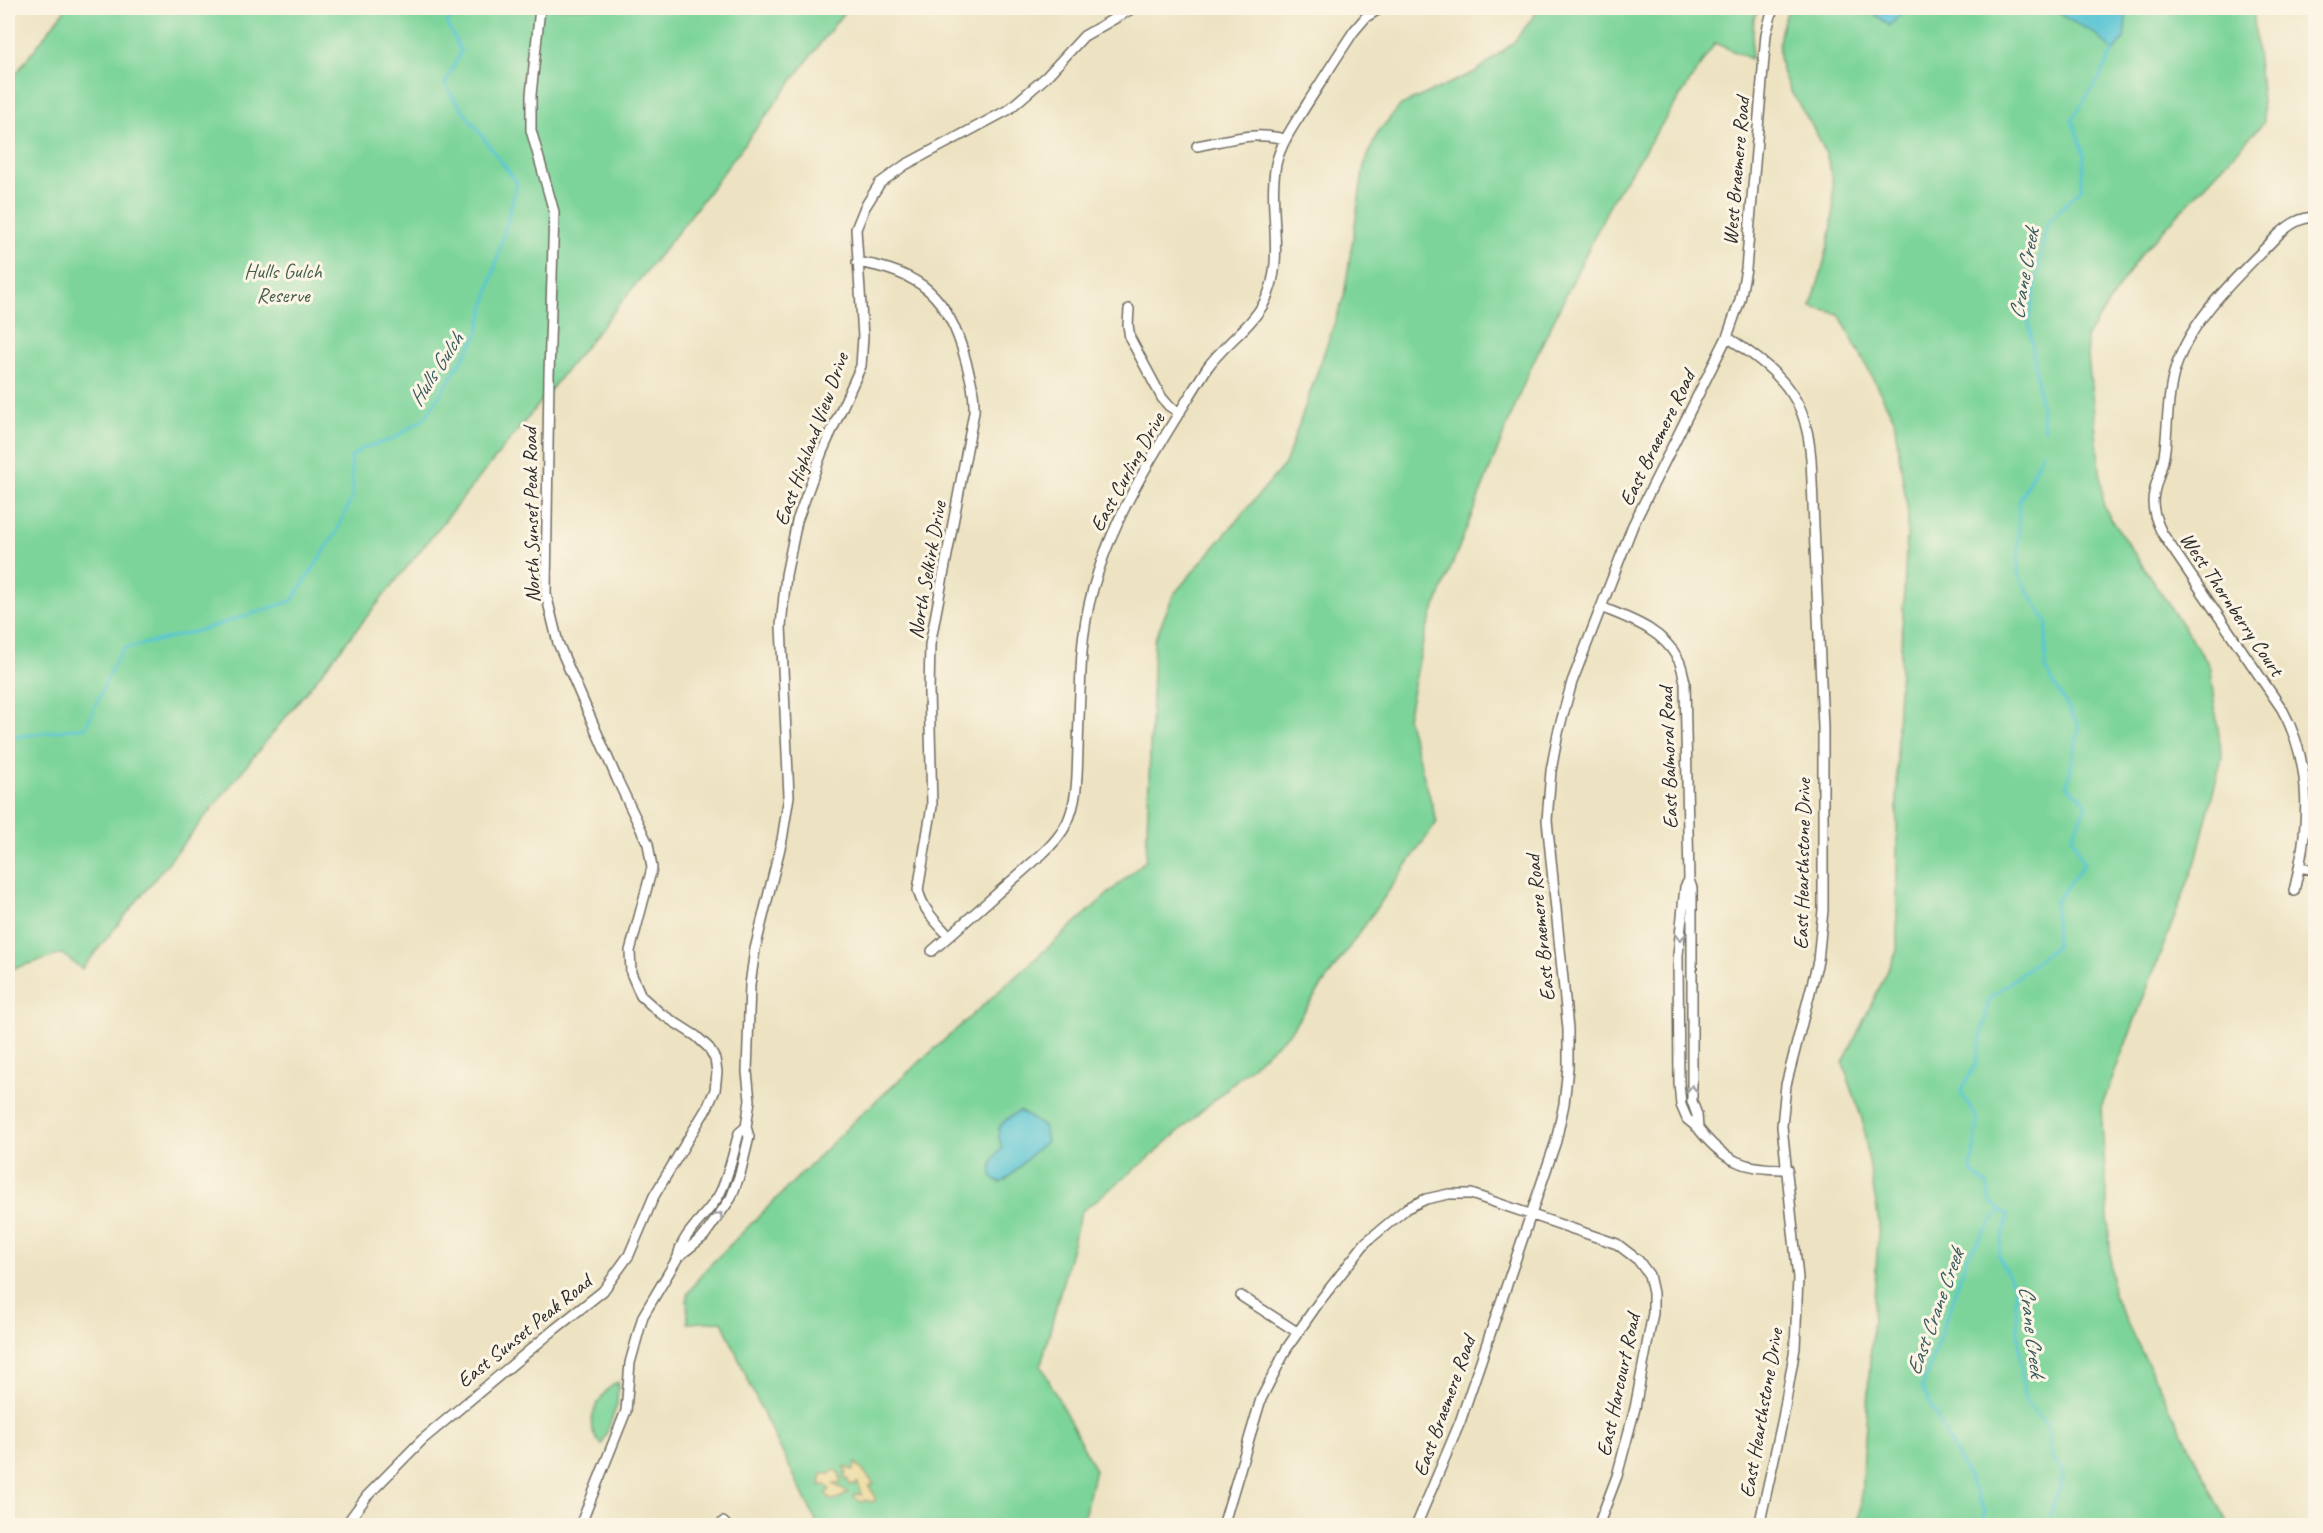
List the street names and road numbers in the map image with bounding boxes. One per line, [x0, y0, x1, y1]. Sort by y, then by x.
street label: West Braemere Road [1717, 93, 1756, 246]
street label: East Highland View Drive [768, 347, 855, 529]
street label: East Braemere Road [1613, 364, 1702, 510]
street label: East Curling Drive [1084, 407, 1171, 536]
street label: North Sunset Peak Road [516, 423, 546, 603]
street label: North Selkirk Drive [902, 498, 952, 641]
street label: West Thornberry Court [2174, 527, 2291, 683]
street label: East Balmoral Road [1652, 683, 1683, 830]
street label: East Hearthstone Drive [1788, 776, 1817, 950]
street label: East Braemere Road [1519, 851, 1561, 1003]
street label: East Sunset Peak Road [451, 1266, 599, 1393]
street label: East Harcourt Road [1590, 1308, 1647, 1459]
street label: East Hearthstone Drive [1733, 1324, 1789, 1499]
street label: East Braemere Road [1407, 1330, 1482, 1480]

